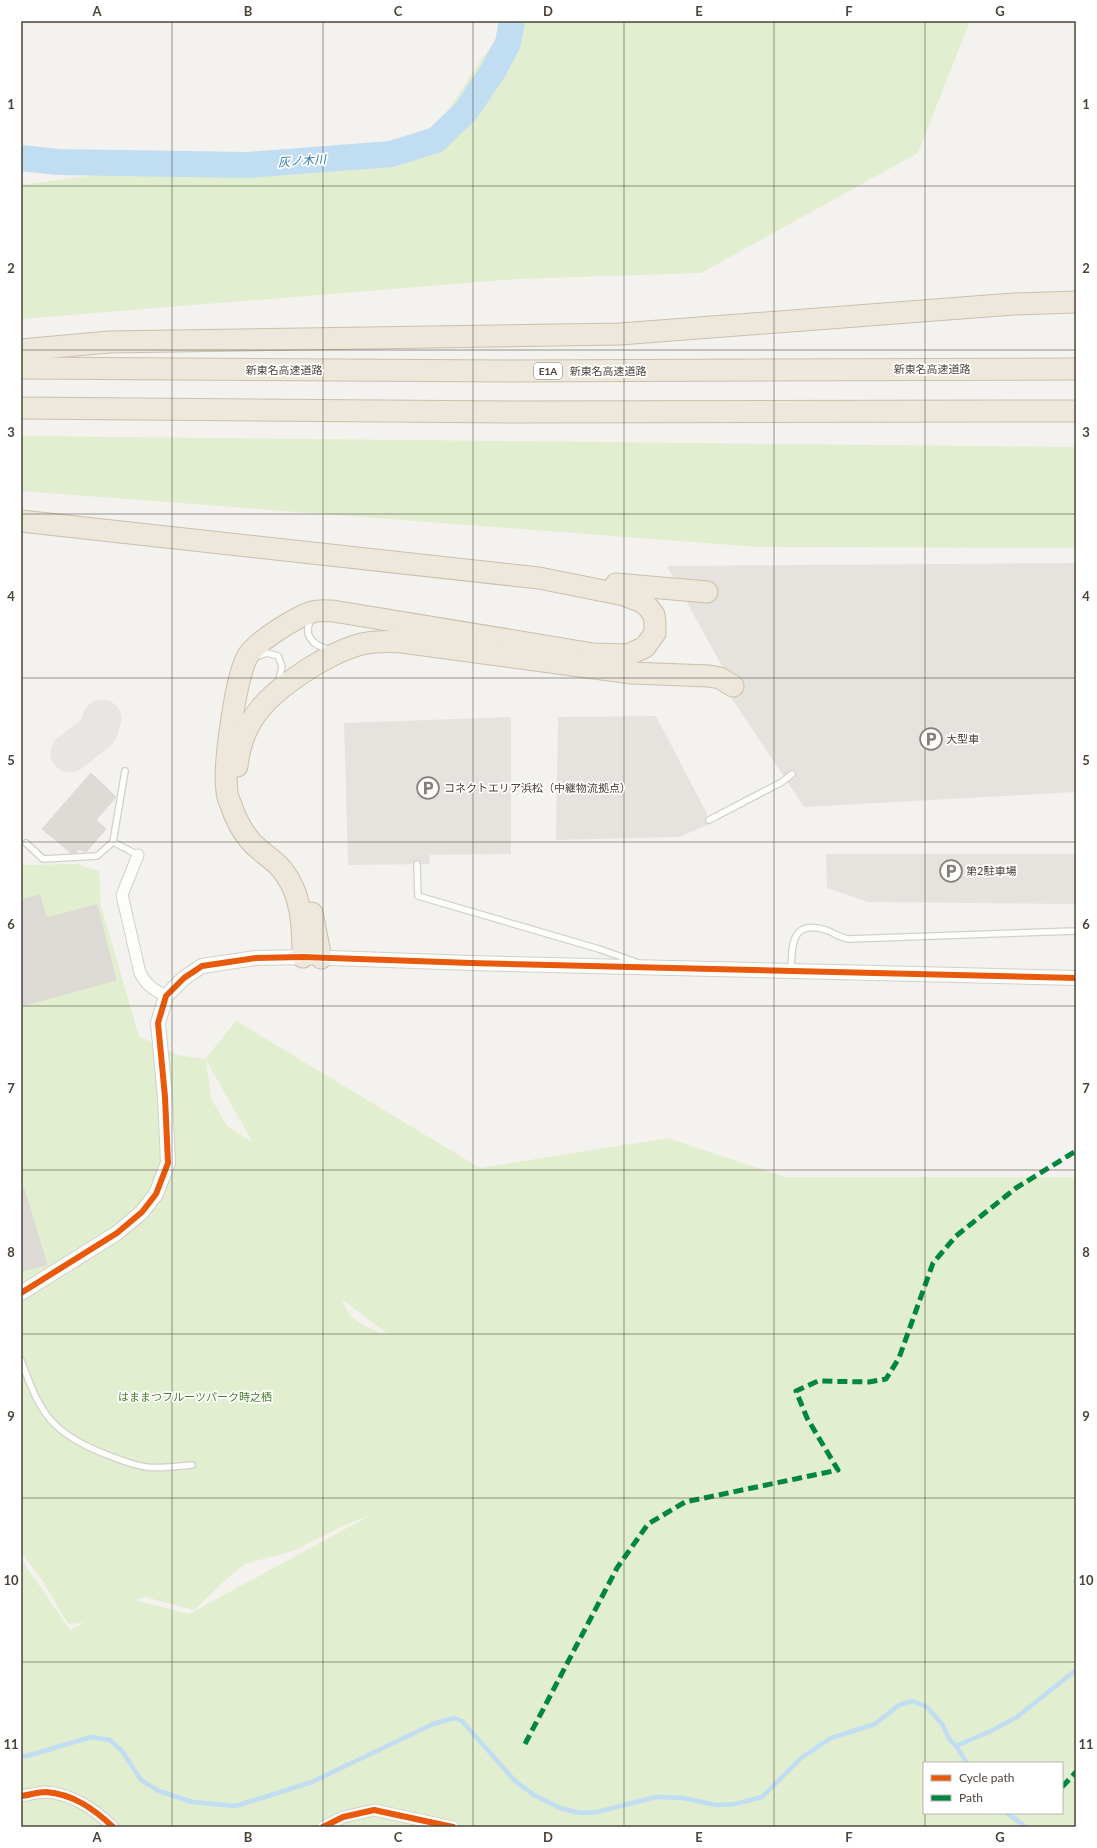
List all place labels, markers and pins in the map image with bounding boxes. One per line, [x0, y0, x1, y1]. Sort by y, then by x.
parking icon: 大型車 [918, 726, 944, 752]
place label: 大型車 [946, 732, 979, 745]
parking icon: コネクトエリア浜松（中継物流拠点） [415, 775, 441, 801]
place label: コネクトエリア浜松（中継物流拠点） [444, 781, 631, 794]
parking icon: 第2駐車場 [938, 858, 964, 884]
place label: 第2駐車場 [966, 864, 1016, 877]

